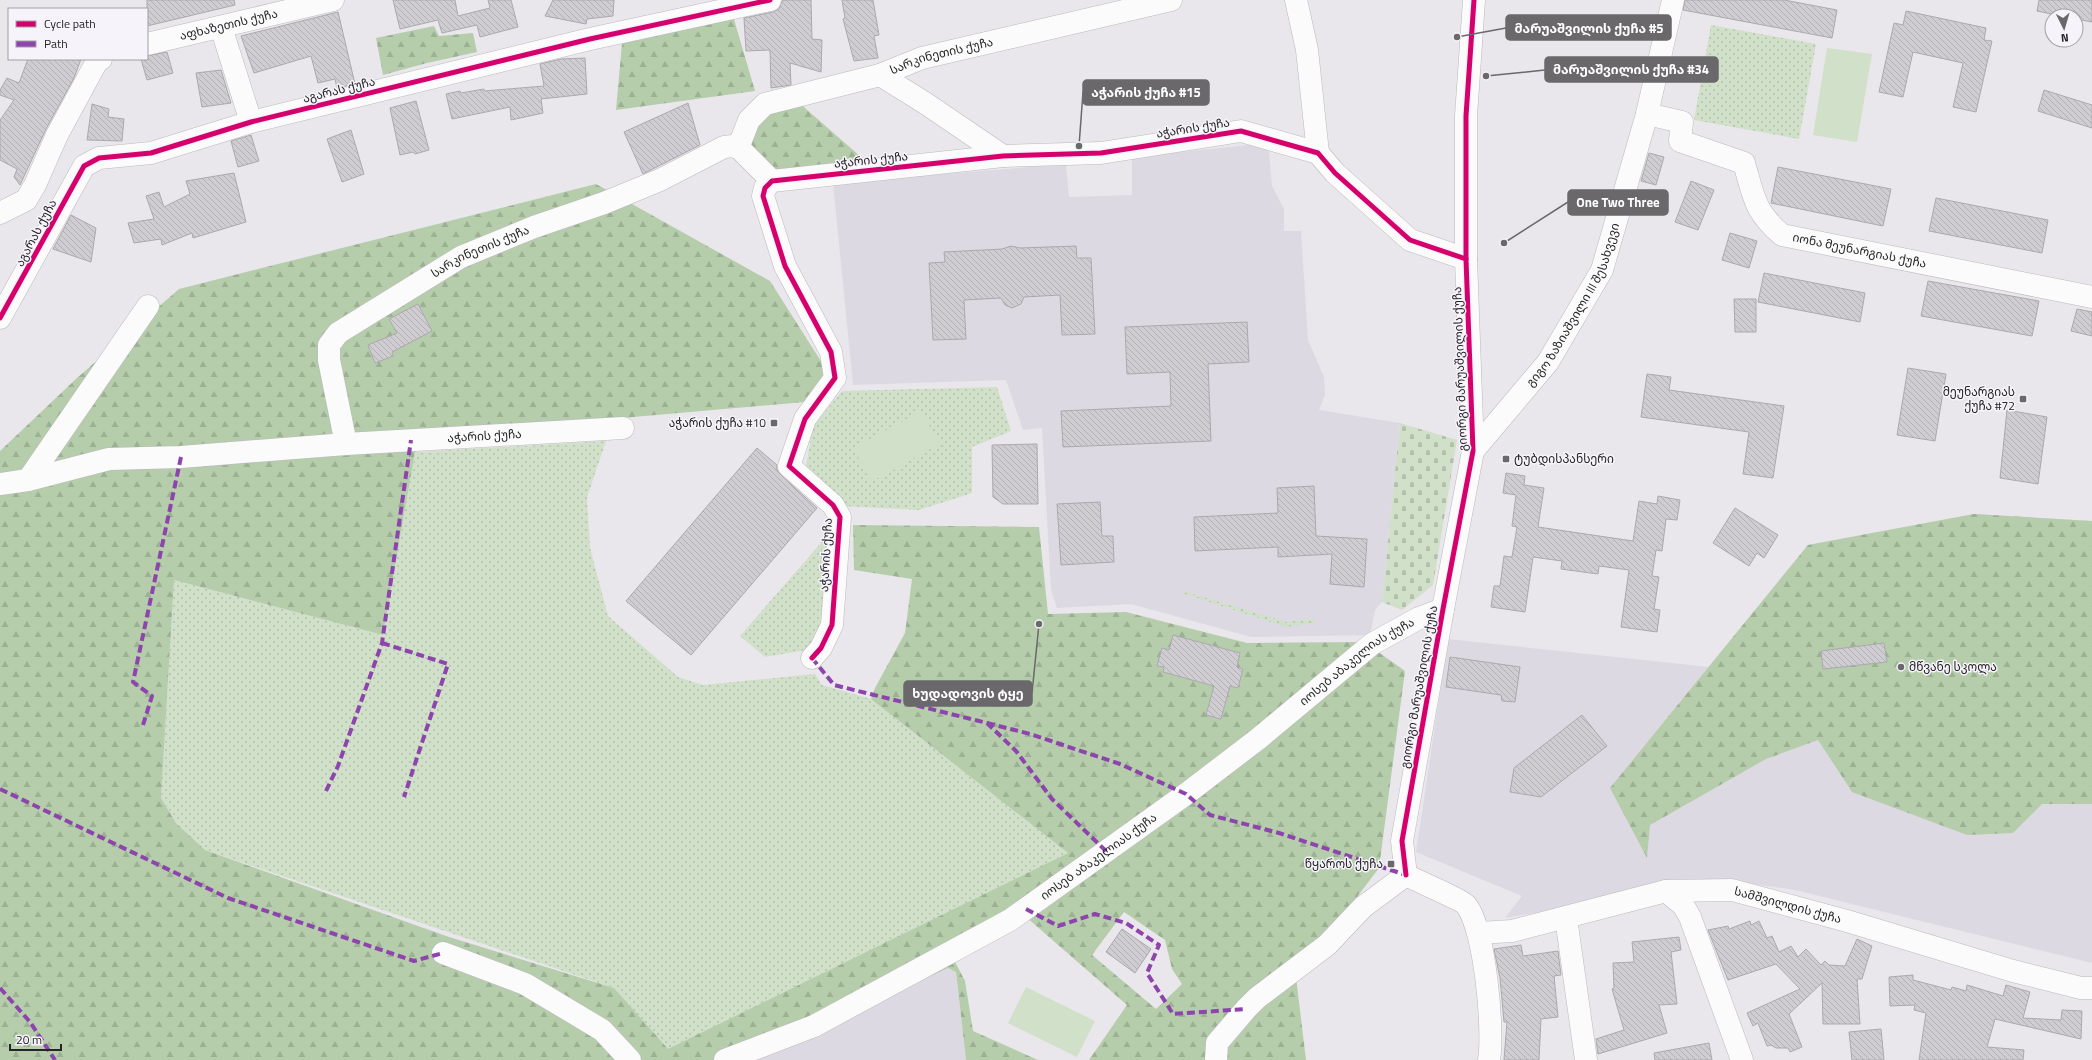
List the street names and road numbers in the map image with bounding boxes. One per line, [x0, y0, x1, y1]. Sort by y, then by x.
street label: აფხაზეთის ქუჩა [178, 3, 280, 45]
street label: სარკინეთის ქუჩა [887, 32, 995, 79]
street label: აგარას ქუჩა [301, 71, 377, 108]
street label: აჭარის ქუჩა [1155, 112, 1231, 143]
street label: აჭარის ქუჩა [833, 146, 909, 173]
street label: აგარას ქუჩა [10, 196, 61, 270]
street label: სარკინეთის ქუჩა [427, 220, 532, 282]
street label: გიგო ზაზიაშვილი III შესახვევი [1521, 220, 1624, 391]
street label: იონა მეუნარგიას ქუჩა [1791, 227, 1928, 273]
street label: გიორგი მარუაშვილის ქუჩა [1447, 286, 1472, 452]
street label: აჭარის ქუჩა [447, 424, 522, 447]
street label: აჭარის ქუჩა [814, 517, 837, 593]
street label: გიორგი მარუაშვილის ქუჩა [1395, 604, 1442, 770]
street label: იოსებ აბაკელიას ქუჩა [1295, 612, 1418, 710]
street label: იოსებ აბაკელიას ქუჩა [1036, 808, 1160, 905]
street label: სამშვილდის ქუჩა [1732, 881, 1844, 928]

